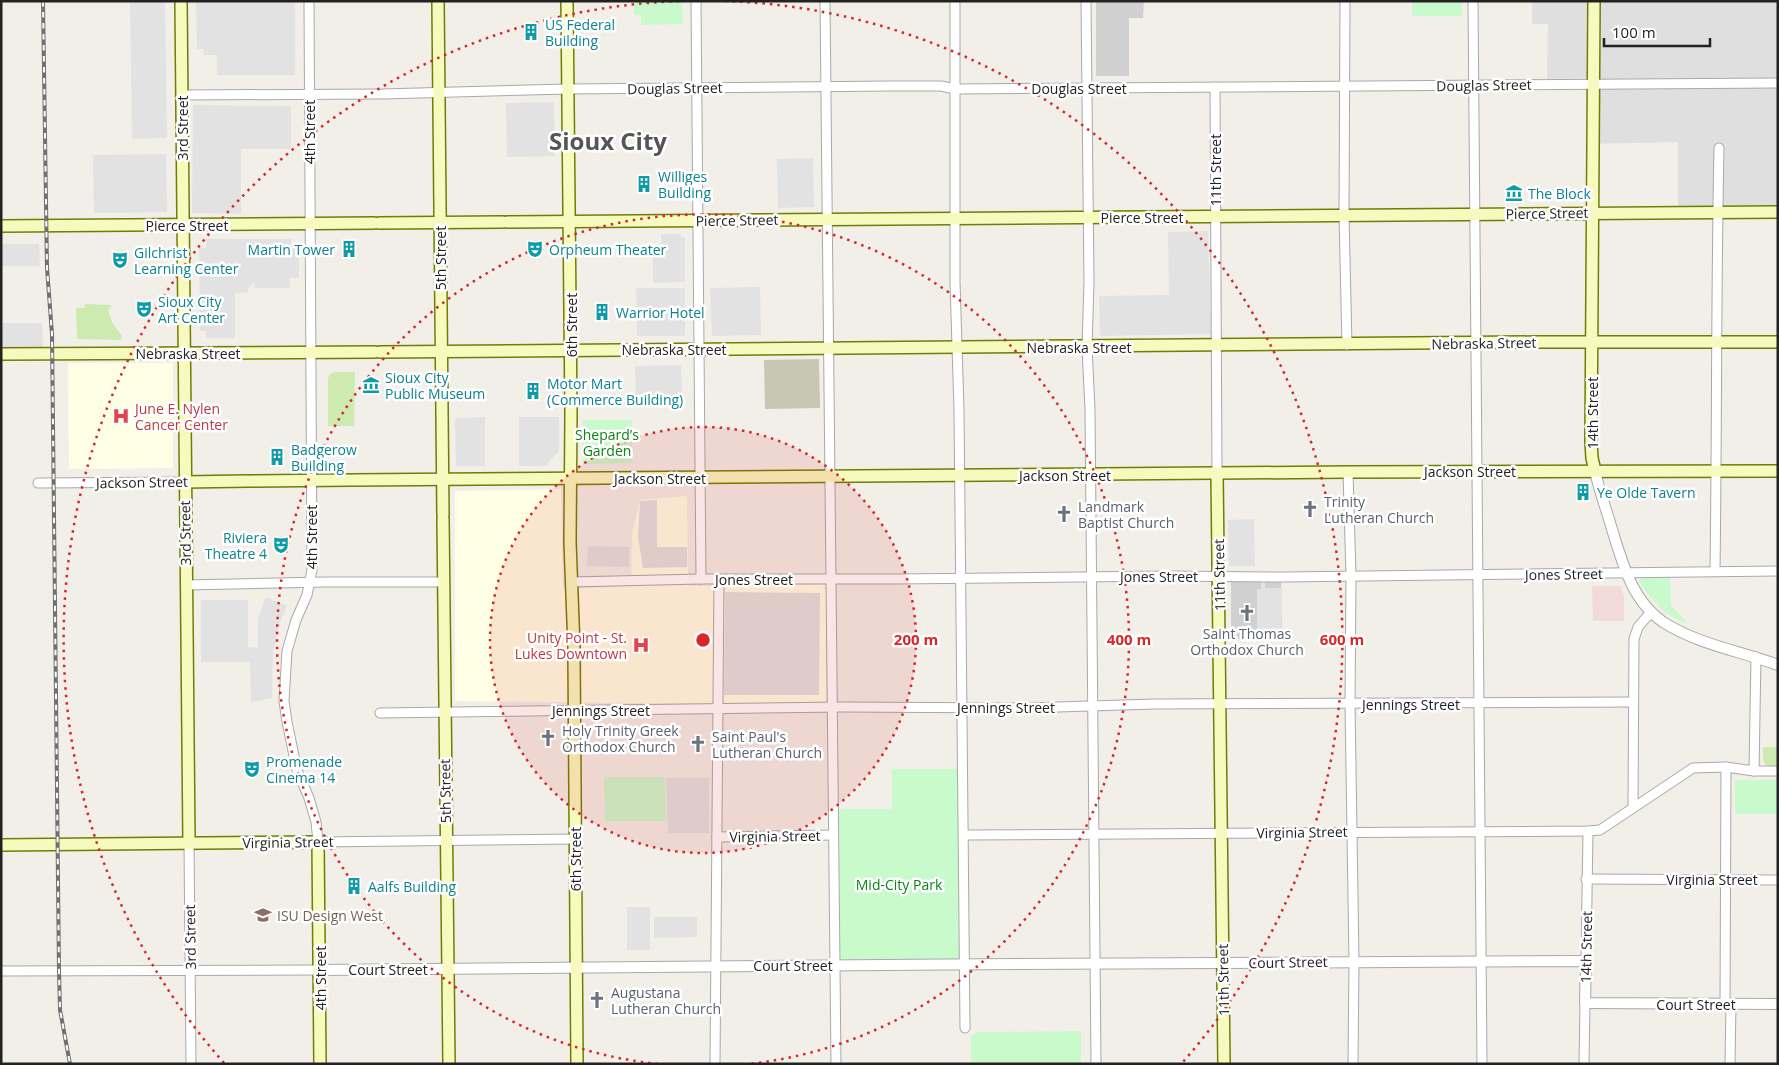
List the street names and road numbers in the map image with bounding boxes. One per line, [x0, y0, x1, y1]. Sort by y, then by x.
street label: Douglas Street [1436, 75, 1532, 95]
street label: Douglas Street [627, 78, 723, 98]
street label: Douglas Street [1031, 79, 1127, 98]
street label: 3rd Street [173, 95, 192, 161]
street label: 4th Street [300, 100, 319, 164]
street label: 11th Street [1206, 134, 1225, 206]
street label: Pierce Street [1505, 203, 1589, 223]
street label: Pierce Street [1101, 208, 1183, 227]
street label: Pierce Street [695, 210, 779, 230]
street label: Pierce Street [146, 216, 228, 235]
street label: 5th Street [431, 226, 450, 290]
street label: 6th Street [562, 293, 581, 357]
street label: Nebraska Street [1431, 333, 1537, 353]
street label: Nebraska Street [1026, 338, 1132, 357]
street label: Nebraska Street [621, 340, 727, 359]
street label: Nebraska Street [135, 344, 241, 363]
street label: 14th Street [1583, 377, 1602, 449]
street label: Jackson Street [1422, 462, 1516, 481]
street label: Jackson Street [1017, 466, 1111, 485]
street label: Jackson Street [612, 469, 706, 488]
street label: Jackson Street [94, 472, 188, 492]
street label: 3rd Street [175, 500, 195, 566]
street label: 4th Street [302, 505, 321, 569]
street label: 11th Street [1209, 539, 1229, 611]
street label: Jones Street [1523, 564, 1603, 584]
street label: Jones Street [1118, 567, 1198, 586]
street label: Jones Street [713, 570, 793, 589]
street label: Jennings Street [1360, 695, 1460, 714]
street label: Jennings Street [955, 698, 1055, 717]
street label: Jennings Street [550, 701, 650, 720]
street label: 5th Street [435, 759, 455, 823]
street label: Virginia Street [1256, 822, 1348, 842]
street label: Virginia Street [729, 826, 821, 846]
street label: 6th Street [566, 827, 585, 891]
street label: Virginia Street [242, 832, 334, 852]
street label: Virginia Street [1666, 870, 1758, 889]
street label: 3rd Street [180, 904, 200, 970]
street label: 14th Street [1576, 911, 1596, 983]
street label: 11th Street [1213, 944, 1233, 1016]
street label: 4th Street [311, 946, 330, 1010]
street label: Court Street [1248, 952, 1328, 972]
street label: Court Street [753, 956, 833, 975]
street label: Court Street [348, 960, 428, 979]
street label: Court Street [1656, 995, 1736, 1014]

